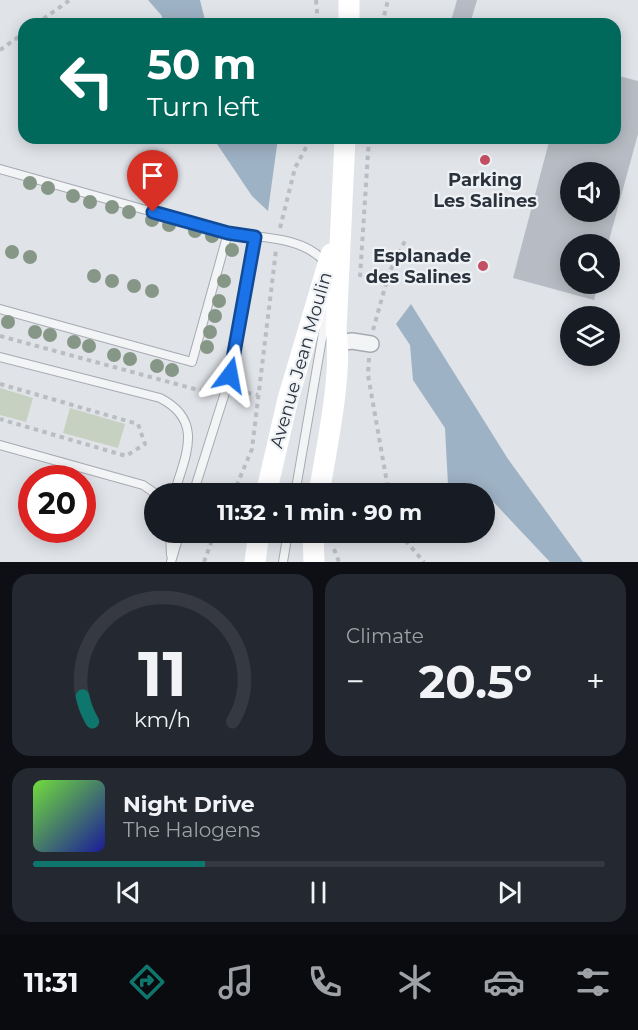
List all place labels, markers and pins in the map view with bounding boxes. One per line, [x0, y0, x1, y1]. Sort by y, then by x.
pin [127, 150, 178, 212]
marker: Parking Les Salines [478, 153, 492, 167]
place label: Parking Les Salines [433, 169, 537, 212]
place label: Esplanade des Salines [366, 245, 471, 288]
marker: Esplanade des Salines [476, 259, 490, 273]

